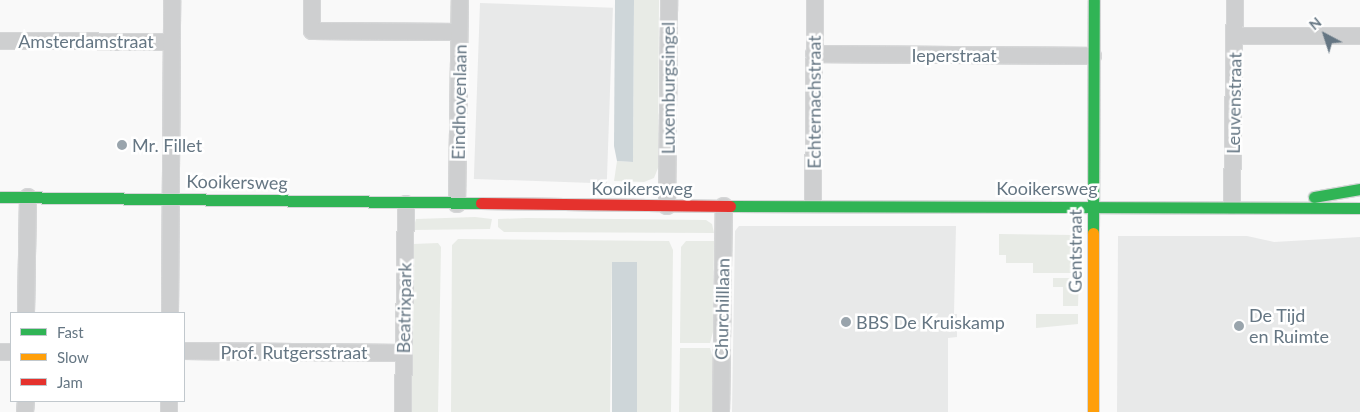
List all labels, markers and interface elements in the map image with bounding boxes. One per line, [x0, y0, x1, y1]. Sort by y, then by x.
north arrow [1300, 10, 1350, 60]
text: N [1305, 13, 1325, 33]
street label: Luxemburgsingel [657, 22, 679, 154]
street label: Amsterdamstraat [18, 30, 154, 52]
street label: Echternachstraat [803, 35, 825, 169]
street label: Eindhovenlaan [447, 44, 471, 160]
street label: Ieperstraat [911, 44, 997, 66]
street label: Leuvenstraat [1222, 52, 1246, 154]
place label: Mr. Fillet [132, 134, 202, 156]
marker: Mr. Fillet [116, 139, 128, 151]
street label: Kooikersweg [186, 170, 288, 194]
street label: Kooikersweg [591, 177, 693, 199]
street label: Kooikersweg [996, 177, 1098, 199]
street label: Gentstraat [1064, 209, 1086, 293]
street label: Churchilllaan [710, 258, 734, 360]
street label: Beatrixpark [392, 262, 416, 354]
place label: De Tijd en Ruimte [1249, 305, 1329, 348]
place label: BBS De Kruiskamp [856, 311, 1005, 333]
legend [10, 312, 185, 402]
marker: BBS De Kruiskamp [840, 316, 852, 328]
marker: De Tijd en Ruimte [1233, 320, 1245, 332]
text: Fast [57, 323, 84, 341]
street label: Prof. Rutgersstraat [221, 341, 367, 363]
text: Slow [57, 348, 89, 366]
text: Jam [57, 373, 83, 391]

